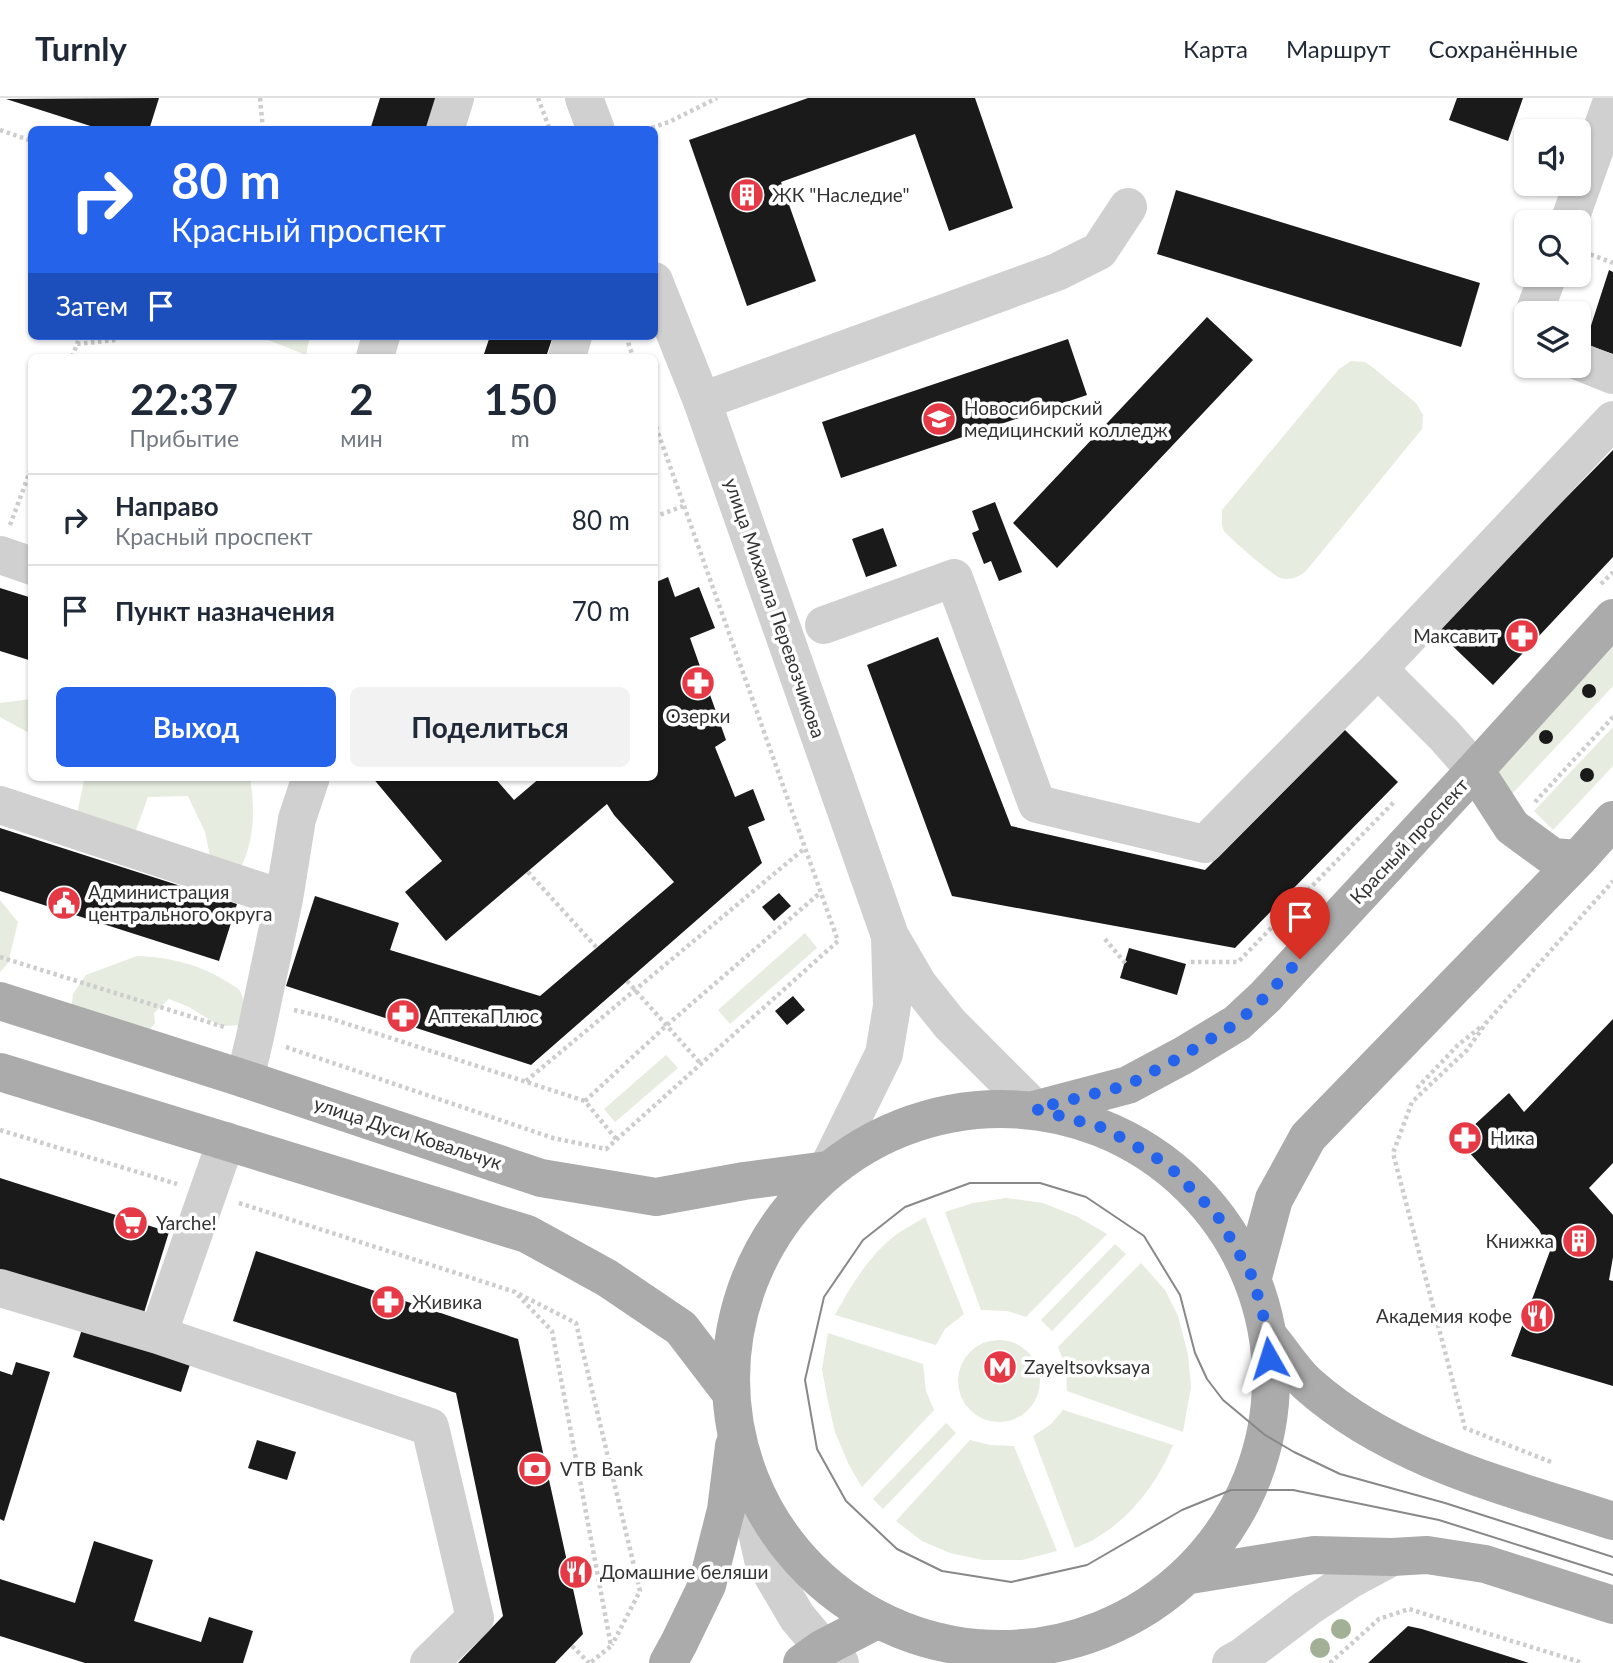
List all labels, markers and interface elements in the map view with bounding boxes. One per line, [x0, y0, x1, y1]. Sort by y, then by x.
text: Turnly [35, 28, 127, 68]
text: Карта [1183, 34, 1248, 63]
text: Маршрут [1286, 34, 1391, 63]
text: Сохранённые [1429, 34, 1578, 63]
map controls [1514, 119, 1591, 378]
button: sound [1514, 119, 1591, 196]
text: 80 m [171, 151, 281, 209]
icon: right [56, 154, 147, 245]
building icon: ЖК "Наследие" [728, 176, 766, 214]
place label: ЖК "Наследие" [772, 183, 910, 206]
text: Красный проспект [171, 210, 446, 249]
button: search [1514, 210, 1591, 287]
icon: arrive [142, 287, 180, 325]
text: Затем [56, 290, 128, 322]
button: layers [1514, 301, 1591, 378]
text: 22:37 [130, 374, 238, 424]
text: 2 [349, 374, 374, 424]
text: 150 [484, 374, 557, 424]
place label: Новосибирский медицинский колледж [964, 396, 1168, 441]
school or university icon: Новосибирский медицинский колледж [920, 400, 958, 438]
text: Прибытие [129, 424, 239, 452]
text: мин [340, 424, 383, 452]
text: m [511, 424, 530, 452]
street label: улица Михаила Перевозчикова [720, 475, 831, 741]
text: Направо [115, 490, 219, 522]
icon: right [56, 501, 94, 539]
text: 80 m [572, 504, 630, 536]
text: Красный проспект [115, 522, 313, 550]
icon: arrive [56, 592, 94, 630]
text: Пункт назначения [115, 595, 335, 627]
text: 70 m [572, 595, 630, 627]
pharmacy icon: Максавит [1503, 617, 1541, 655]
place label: Максавит [1413, 624, 1498, 647]
pharmacy icon: Озерки [679, 664, 717, 702]
button: Выход [56, 687, 336, 767]
button: Поделиться [350, 687, 630, 767]
place label: Озерки [666, 704, 730, 727]
street label: Красный проспект [1345, 773, 1473, 908]
place label: Администрация центрального округа [88, 880, 272, 925]
public building icon: Администрация центрального округа [45, 884, 83, 922]
pin [1270, 887, 1330, 959]
icon: arrive [1281, 898, 1319, 936]
pharmacy icon: АптекаПлюс [384, 997, 422, 1035]
place label: АптекаПлюс [428, 1004, 539, 1027]
street label: улица Дуси Ковальчук [311, 1091, 505, 1174]
pharmacy icon: Ника [1446, 1119, 1484, 1157]
place label: Ника [1490, 1126, 1535, 1149]
supermarket icon: Yarche! [112, 1204, 150, 1242]
place label: Yarche! [156, 1211, 217, 1234]
building icon: Книжка [1560, 1222, 1598, 1260]
place label: Книжка [1486, 1229, 1554, 1252]
pharmacy icon: Живика [369, 1283, 407, 1321]
place label: Живика [412, 1290, 482, 1313]
restaurant icon: Академия кофе [1518, 1297, 1556, 1335]
place label: Академия кофе [1376, 1304, 1512, 1327]
position arrow [1232, 1321, 1306, 1395]
metro station icon: Zayeltsovksaya [981, 1348, 1019, 1386]
place label: Zayeltsovksaya [1024, 1355, 1150, 1378]
bank icon: VTB Bank [516, 1450, 554, 1488]
place label: VTB Bank [560, 1457, 643, 1480]
restaurant icon: Домашние беляши [557, 1553, 595, 1591]
place label: Домашние беляши [600, 1560, 768, 1583]

